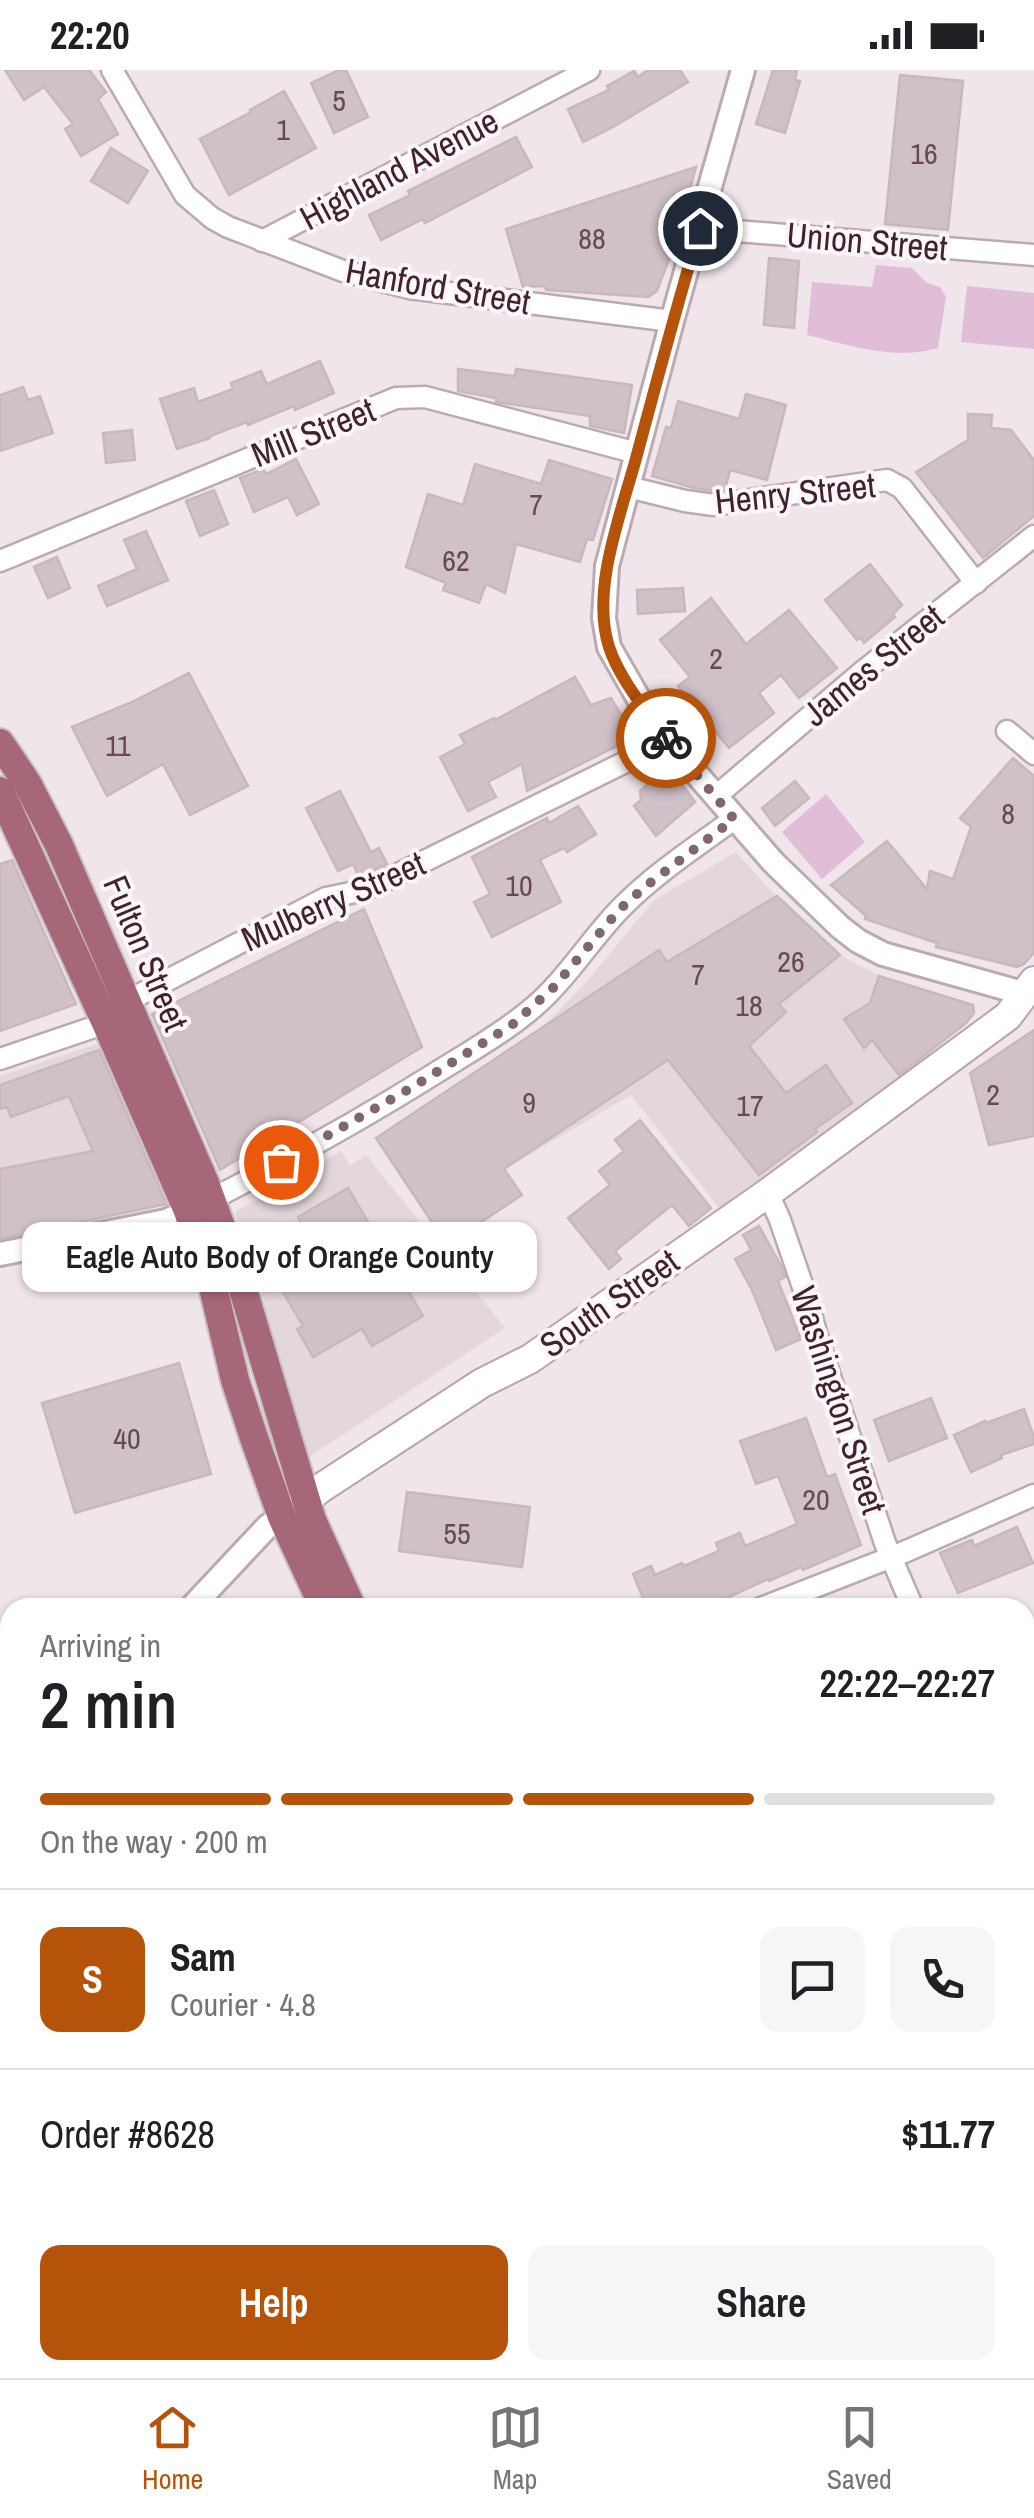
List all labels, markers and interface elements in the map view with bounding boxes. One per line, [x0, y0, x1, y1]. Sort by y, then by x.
text: 22:20 [50, 10, 130, 61]
house number: 5 [332, 80, 346, 120]
street label: Highland Avenue [292, 97, 506, 241]
house number: 1 [276, 109, 290, 149]
house number: 16 [910, 133, 938, 173]
pin [658, 186, 743, 271]
icon: home [673, 201, 728, 256]
street label: Union Street [785, 211, 949, 271]
house number: 88 [578, 218, 606, 258]
street label: Hanford Street [342, 247, 534, 325]
street label: Mill Street [244, 386, 382, 478]
street label: Henry Street [712, 461, 878, 525]
house number: 7 [529, 484, 543, 524]
house number: 62 [442, 540, 470, 580]
street label: James Street [793, 594, 954, 736]
house number: 2 [709, 638, 723, 678]
courier [616, 688, 716, 788]
icon: bike [639, 711, 694, 766]
house number: 11 [105, 725, 131, 765]
house number: 8 [1001, 793, 1015, 833]
street label: Mulberry Street [234, 840, 432, 962]
house number: 10 [505, 865, 533, 905]
street label: Fulton Street [92, 868, 200, 1038]
house number: 26 [777, 941, 805, 981]
house number: 7 [691, 954, 705, 994]
house number: 18 [735, 985, 763, 1025]
house number: 2 [986, 1074, 1000, 1114]
house number: 9 [522, 1082, 536, 1122]
house number: 17 [736, 1085, 764, 1125]
pin [239, 1120, 324, 1205]
icon: bag [254, 1135, 309, 1190]
callout: Eagle Auto Body of Orange County [24, 1222, 538, 1292]
text: Eagle Auto Body of Orange County [66, 1235, 494, 1278]
street label: South Street [530, 1238, 688, 1368]
street label: Washington Street [780, 1280, 898, 1520]
house number: 40 [113, 1418, 141, 1458]
house number: 20 [802, 1479, 830, 1519]
house number: 55 [443, 1513, 471, 1553]
text: Arriving in [40, 1624, 161, 1667]
text: 22:22–22:27 [819, 1658, 995, 1709]
text: 2 min [40, 1661, 177, 1748]
text: On the way · 200 m [40, 1820, 268, 1863]
button: chat [760, 1927, 865, 2032]
button: phone [890, 1927, 995, 2032]
text: Sam [170, 1932, 236, 1983]
text: S [82, 1954, 103, 2005]
text: Courier · 4.8 [170, 1983, 316, 2026]
text: Order #8628 [40, 2109, 215, 2160]
text: $11.77 [901, 2109, 995, 2160]
button: Help [40, 2245, 508, 2360]
button: Share [528, 2245, 995, 2360]
tab: Home [142, 2400, 203, 2498]
tab: Map [488, 2400, 543, 2498]
tab: Saved [827, 2400, 892, 2498]

